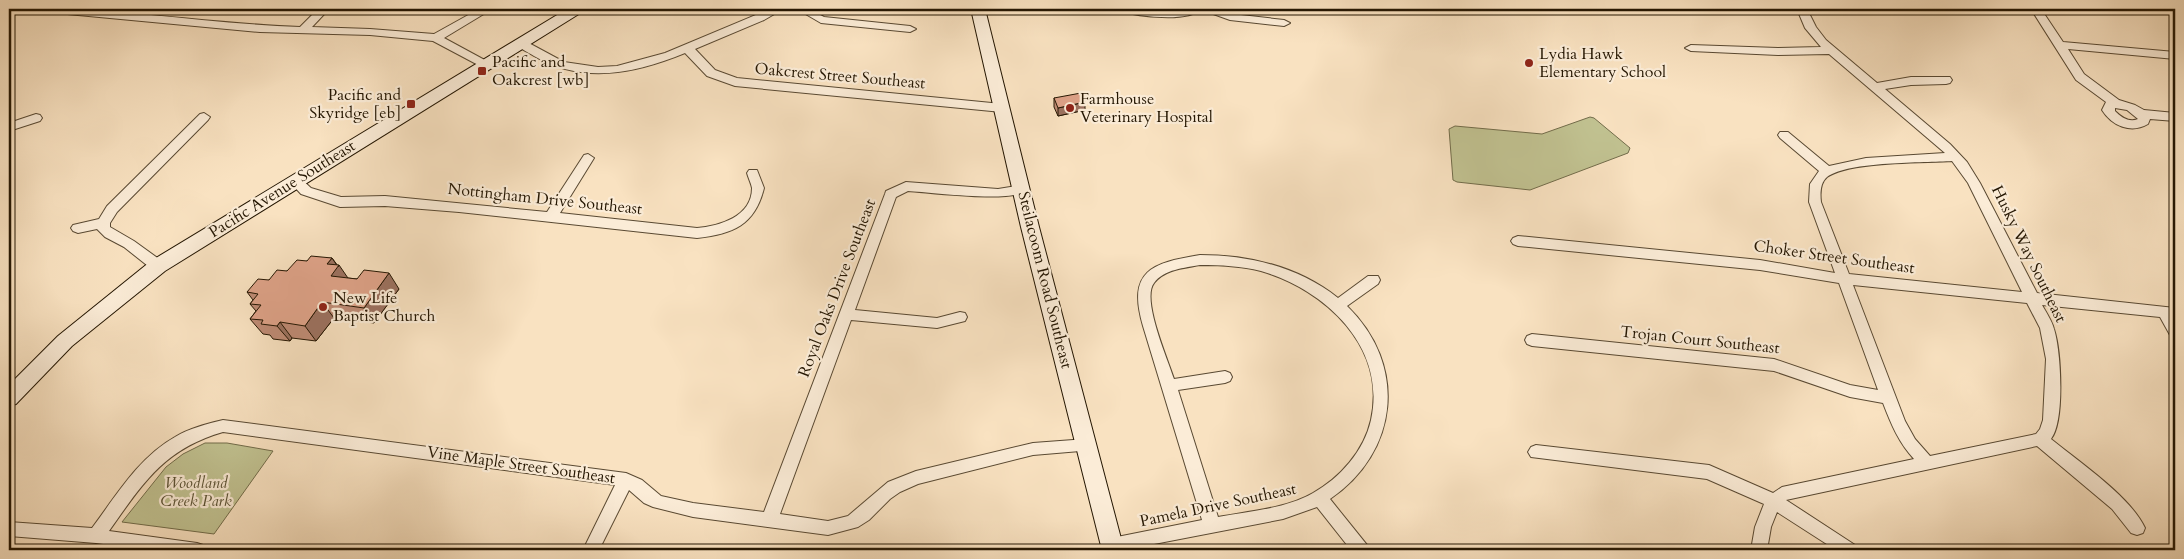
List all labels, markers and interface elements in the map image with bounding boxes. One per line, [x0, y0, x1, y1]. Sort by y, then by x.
place label: Lydia Hawk Elementary School [1539, 43, 1666, 83]
place label: Pacific and Oakcrest [wb] [492, 51, 589, 91]
marker: Lydia Hawk Elementary School [1523, 57, 1535, 69]
street label: Oakcrest Street Southeast [754, 58, 926, 94]
marker: Pacific and Oakcrest [wb] [476, 65, 488, 77]
place label: Pacific and Skyridge [eb] [309, 84, 401, 124]
place label: Farmhouse Veterinary Hospital [1080, 88, 1213, 128]
marker: Pacific and Skyridge [eb] [405, 98, 417, 110]
marker: Farmhouse Veterinary Hospital [1064, 102, 1076, 114]
street label: Pacific Avenue Southeast [205, 135, 359, 243]
street label: Nottingham Drive Southeast [447, 178, 643, 220]
street label: Husky Way Southeast [1986, 182, 2072, 326]
street label: Steilacoom Road Southeast [1012, 189, 1078, 371]
street label: Royal Oaks Drive Southeast [793, 196, 881, 380]
street label: Choker Street Southeast [1752, 235, 1916, 279]
place label: New Life Baptist Church [333, 287, 435, 327]
marker: New Life Baptist Church [317, 301, 329, 313]
street label: Trojan Court Southeast [1619, 321, 1781, 359]
street label: Vine Maple Street Southeast [426, 441, 616, 489]
park label: Woodland Creek Park [160, 472, 232, 512]
street label: Pamela Drive Southeast [1138, 478, 1298, 532]

